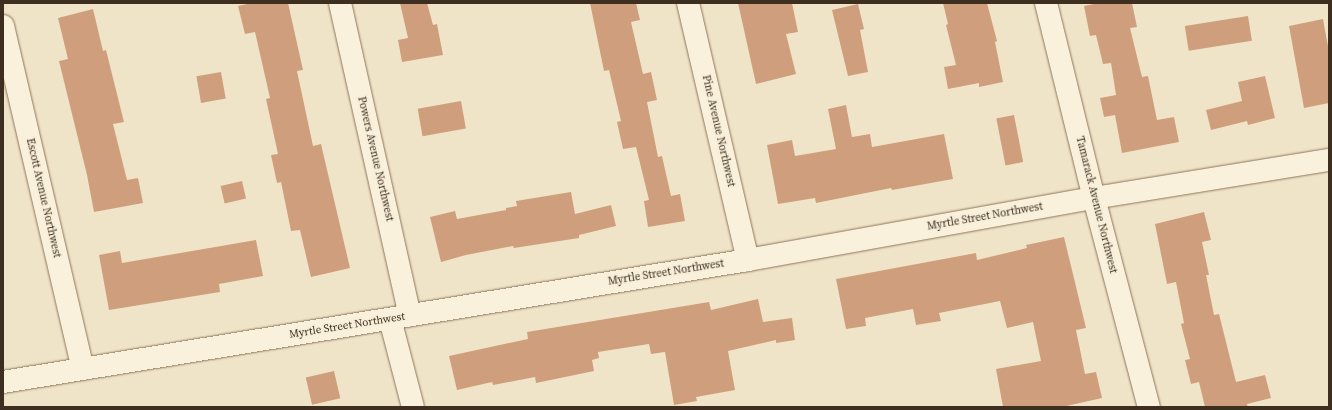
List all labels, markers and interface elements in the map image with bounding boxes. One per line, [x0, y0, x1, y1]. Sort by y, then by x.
street label: Pine Avenue Northwest [699, 74, 737, 188]
street label: Powers Avenue Northwest [354, 95, 396, 223]
street label: Tamarack Avenue Northwest [1073, 135, 1119, 275]
street label: Escott Avenue Northwest [23, 137, 63, 259]
street label: Myrtle Street Northwest [926, 200, 1044, 234]
street label: Myrtle Street Northwest [607, 257, 725, 289]
street label: Myrtle Street Northwest [288, 310, 406, 342]

